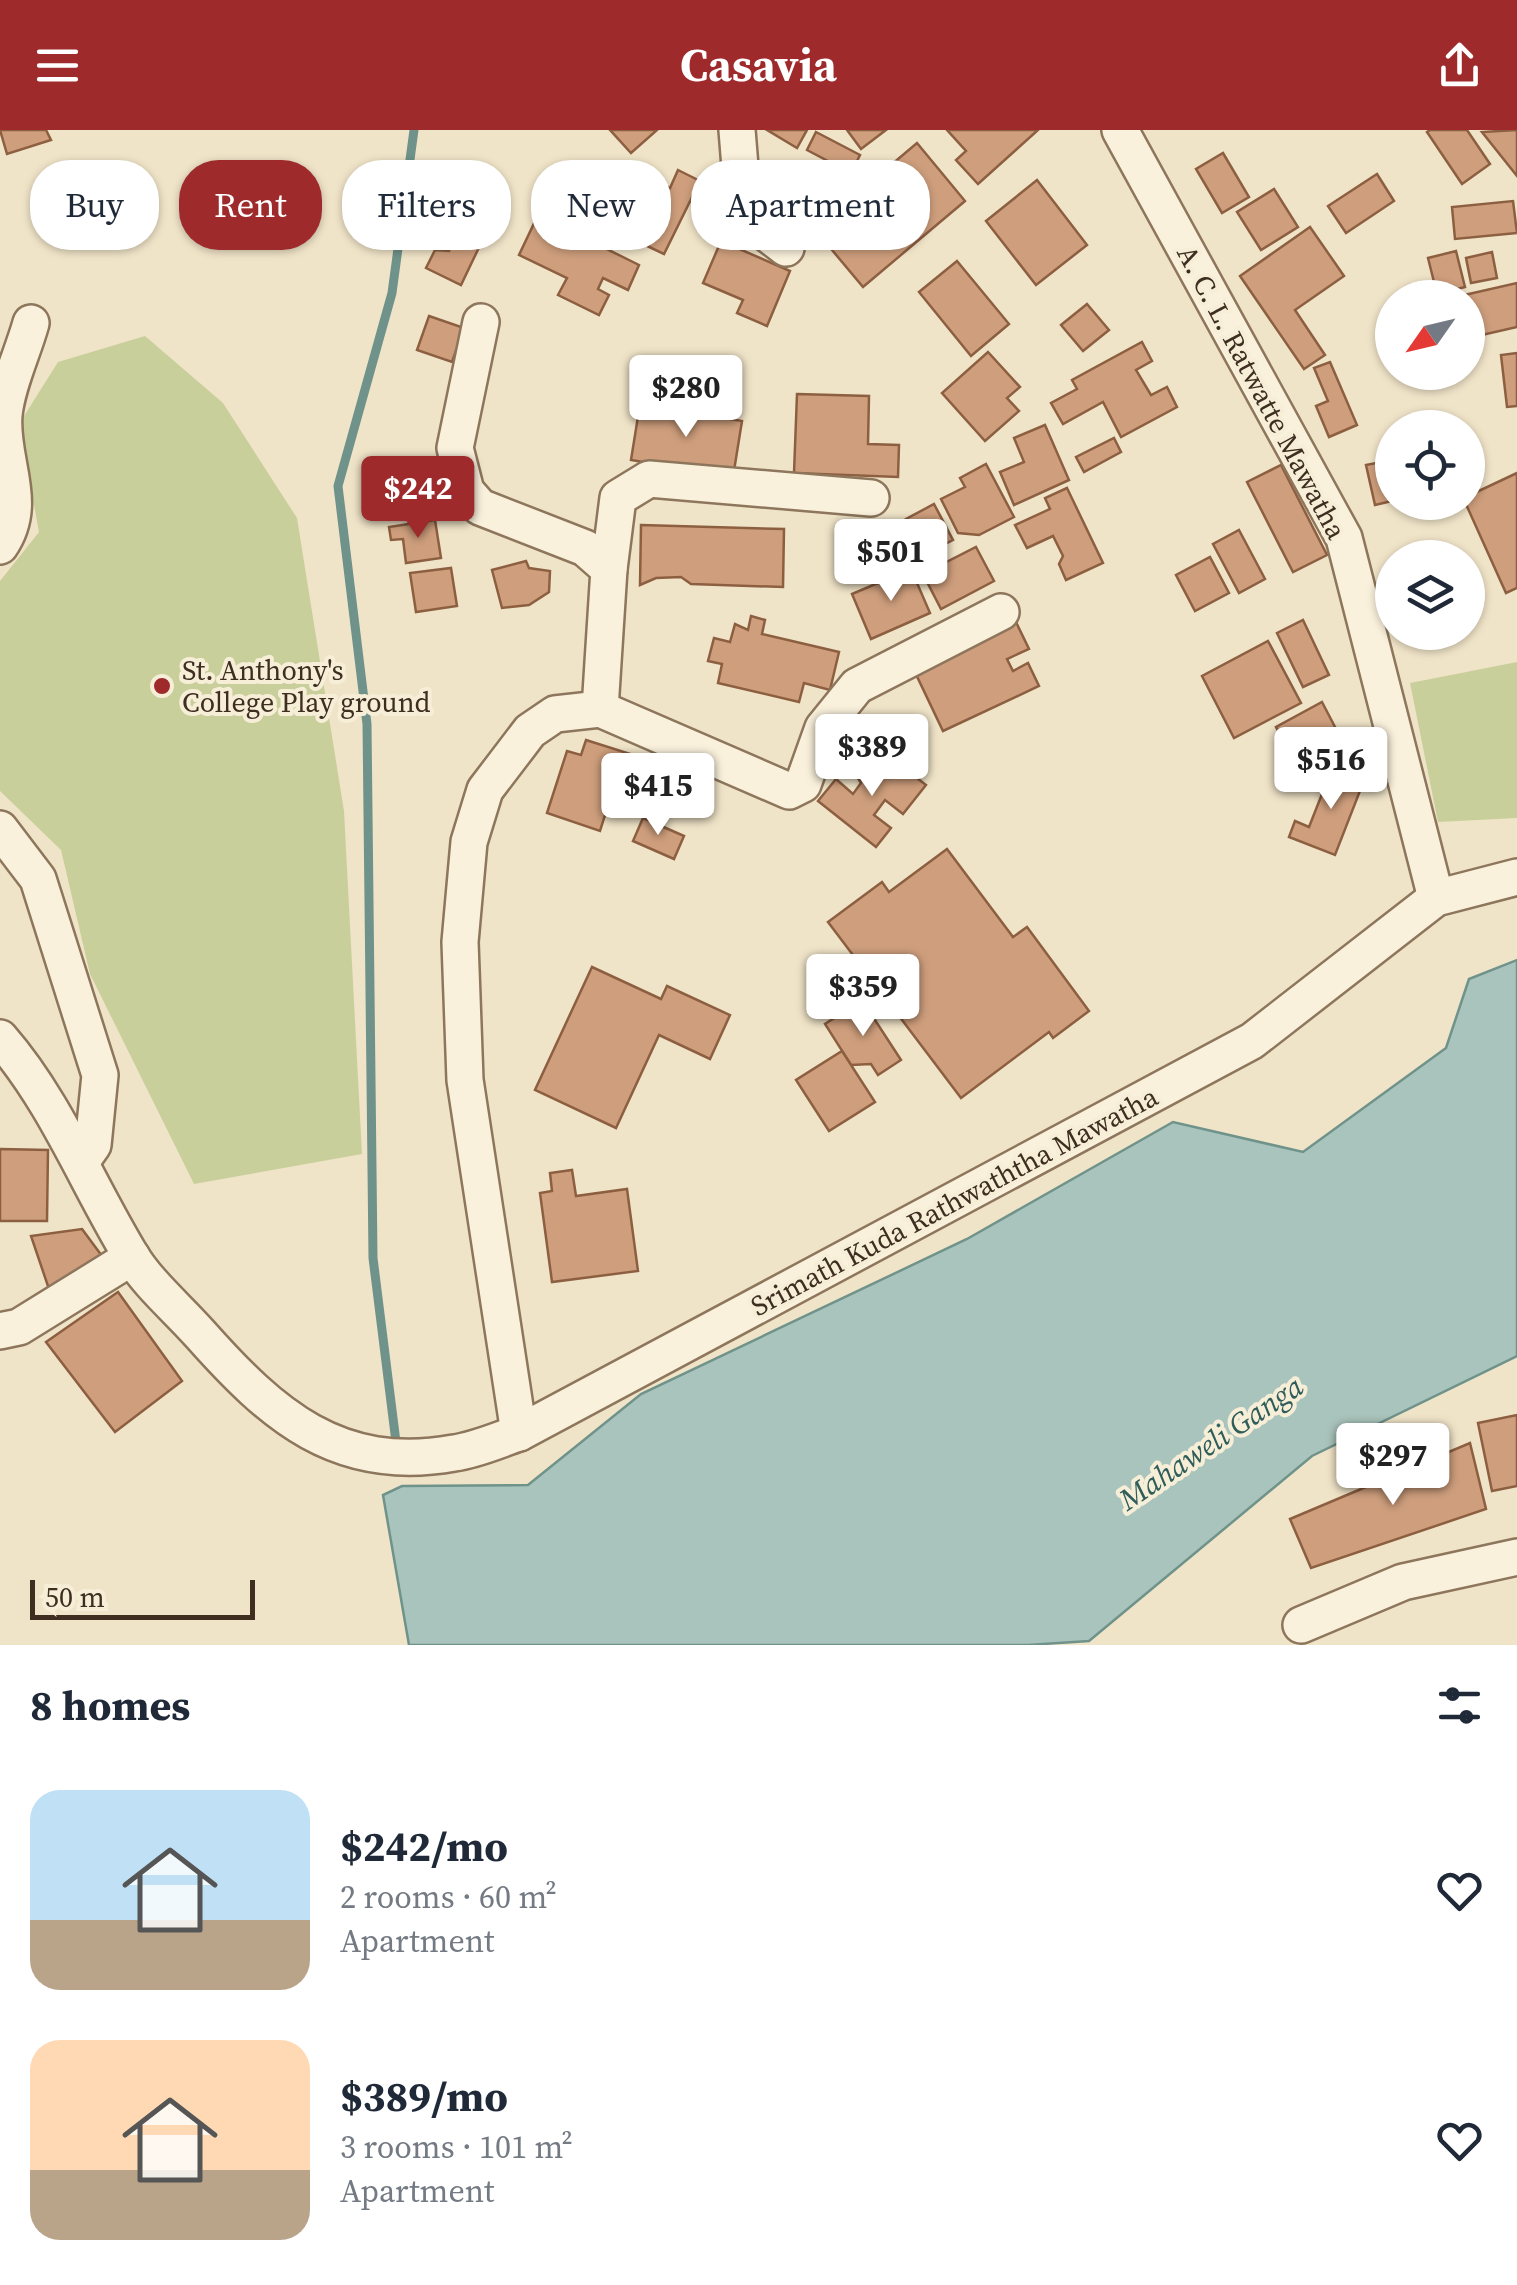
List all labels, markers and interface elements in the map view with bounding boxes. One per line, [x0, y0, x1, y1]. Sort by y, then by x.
text: Casavia [680, 34, 837, 96]
icon: menu [30, 38, 85, 93]
icon: share [1432, 38, 1487, 93]
chip: Buy [30, 160, 159, 250]
chip: Rent [179, 160, 322, 250]
chip: Filters [342, 160, 511, 250]
chip: New [531, 160, 671, 250]
chip: Apartment [691, 160, 930, 250]
street label: A. C. L. Ratwatte Mawatha [1168, 238, 1356, 546]
north arrow [1375, 280, 1485, 390]
map controls [1375, 280, 1485, 650]
pin: $280 [627, 355, 745, 440]
text: $280 [651, 365, 721, 409]
button: locate [1375, 410, 1485, 520]
pin: $242 [359, 456, 477, 541]
text: $242 [383, 466, 453, 510]
pin: $501 [832, 519, 950, 604]
text: $501 [856, 529, 926, 573]
button: layers [1375, 540, 1485, 650]
place label: St. Anthony's College Play ground [182, 651, 431, 721]
marker: St. Anthony's College Play ground [151, 675, 173, 697]
pin: $389 [813, 714, 931, 799]
text: $389 [837, 724, 907, 768]
pin: $516 [1272, 727, 1390, 812]
text: $516 [1296, 737, 1366, 781]
pin: $415 [599, 753, 717, 838]
text: $415 [623, 763, 693, 807]
pin: $359 [804, 954, 922, 1039]
text: $359 [828, 964, 898, 1008]
street label: Srimath Kuda Rathwaththa Mawatha [744, 1077, 1165, 1325]
water label: Mahaweli Ganga [1110, 1365, 1311, 1520]
pin: $297 [1334, 1423, 1452, 1508]
text: $297 [1358, 1433, 1428, 1477]
scale bar [30, 1575, 255, 1620]
text: 50 m [45, 1578, 105, 1616]
text: 8 homes [30, 1676, 190, 1734]
icon: filters [1432, 1678, 1487, 1733]
text: $242/mo [340, 1817, 508, 1875]
icon: home [110, 1830, 230, 1950]
icon: heart [1432, 1863, 1487, 1918]
text: 2 rooms · 60 m² [340, 1875, 557, 1919]
text: Apartment [340, 1919, 494, 1963]
text: $389/mo [340, 2067, 508, 2125]
icon: home [110, 2080, 230, 2200]
icon: heart [1432, 2113, 1487, 2168]
text: 3 rooms · 101 m² [340, 2125, 573, 2169]
text: Apartment [340, 2169, 494, 2213]

